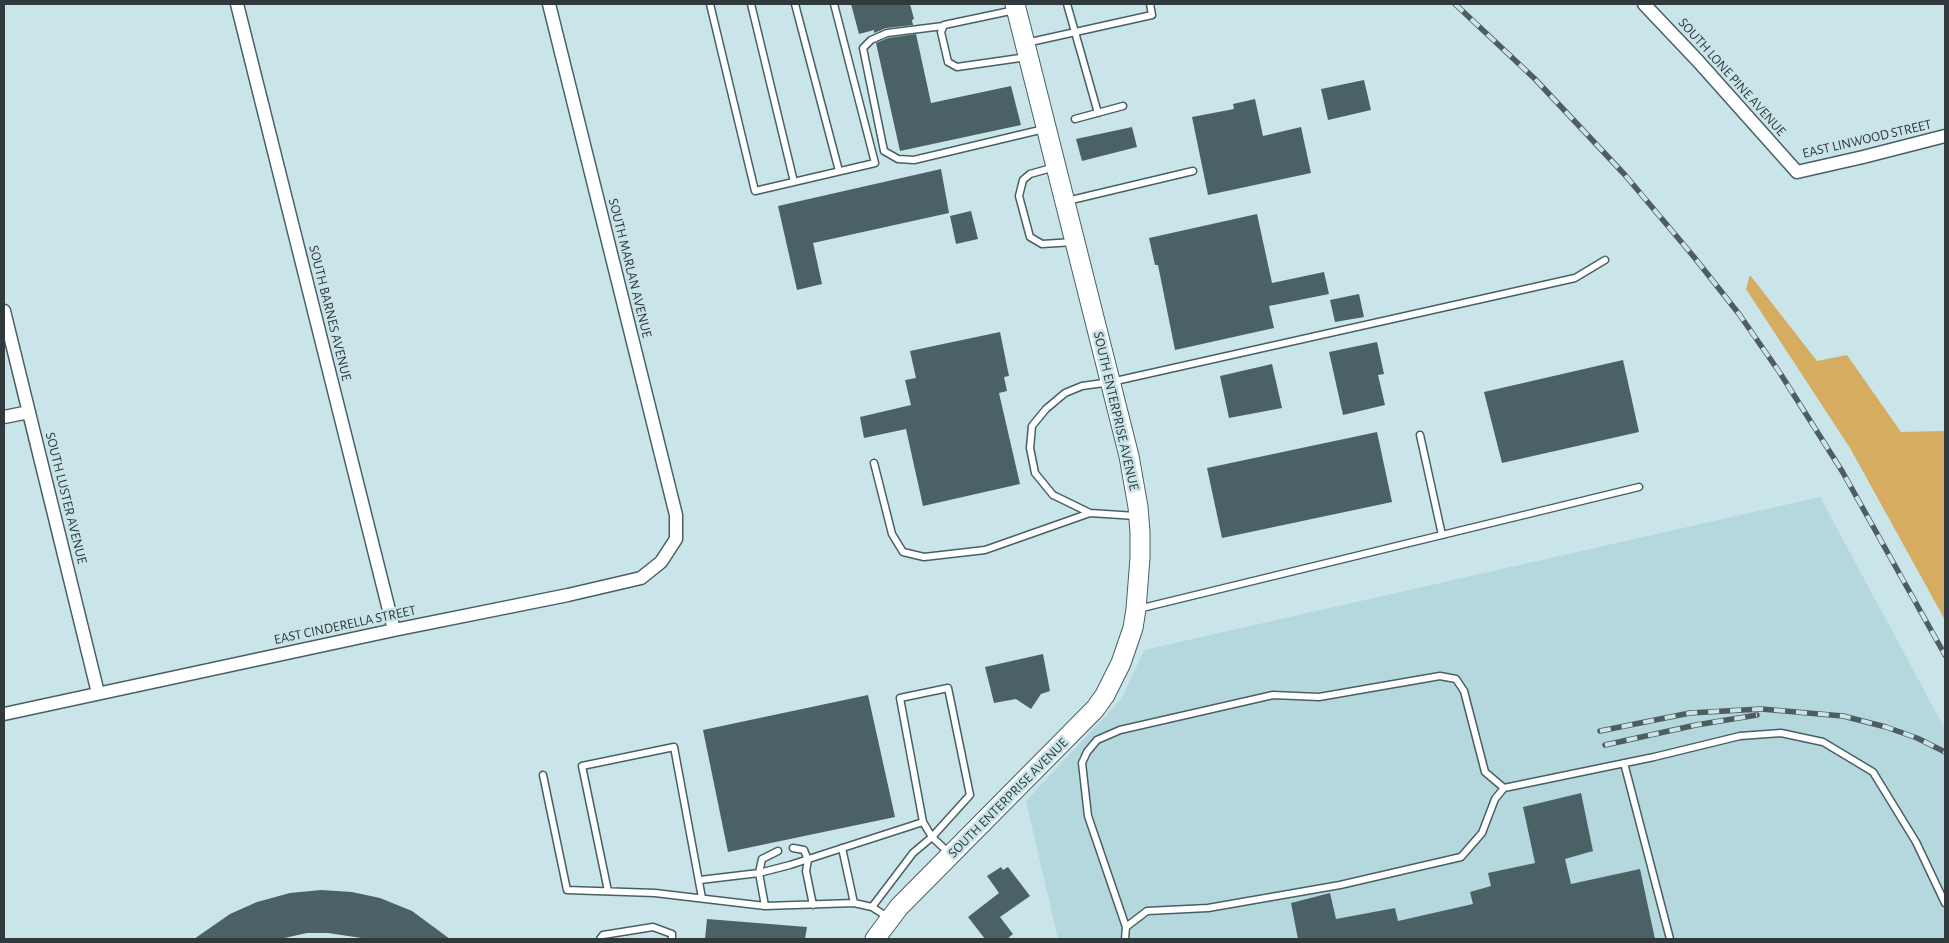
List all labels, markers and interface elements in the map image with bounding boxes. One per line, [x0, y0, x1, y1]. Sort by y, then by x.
street label: SOUTH LONE PINE AVENUE [1675, 15, 1789, 139]
street label: EAST LINWOOD STREET [1801, 116, 1933, 162]
street label: SOUTH MARLAN AVENUE [605, 196, 655, 340]
street label: SOUTH BARNES AVENUE [305, 243, 355, 383]
street label: SOUTH ENTERPRISE AVENUE [1090, 330, 1142, 492]
street label: SOUTH LUSTER AVENUE [41, 430, 91, 566]
street label: EAST CINDERELLA STREET [272, 602, 418, 648]
street label: SOUTH ENTERPRISE AVENUE [945, 735, 1071, 861]

